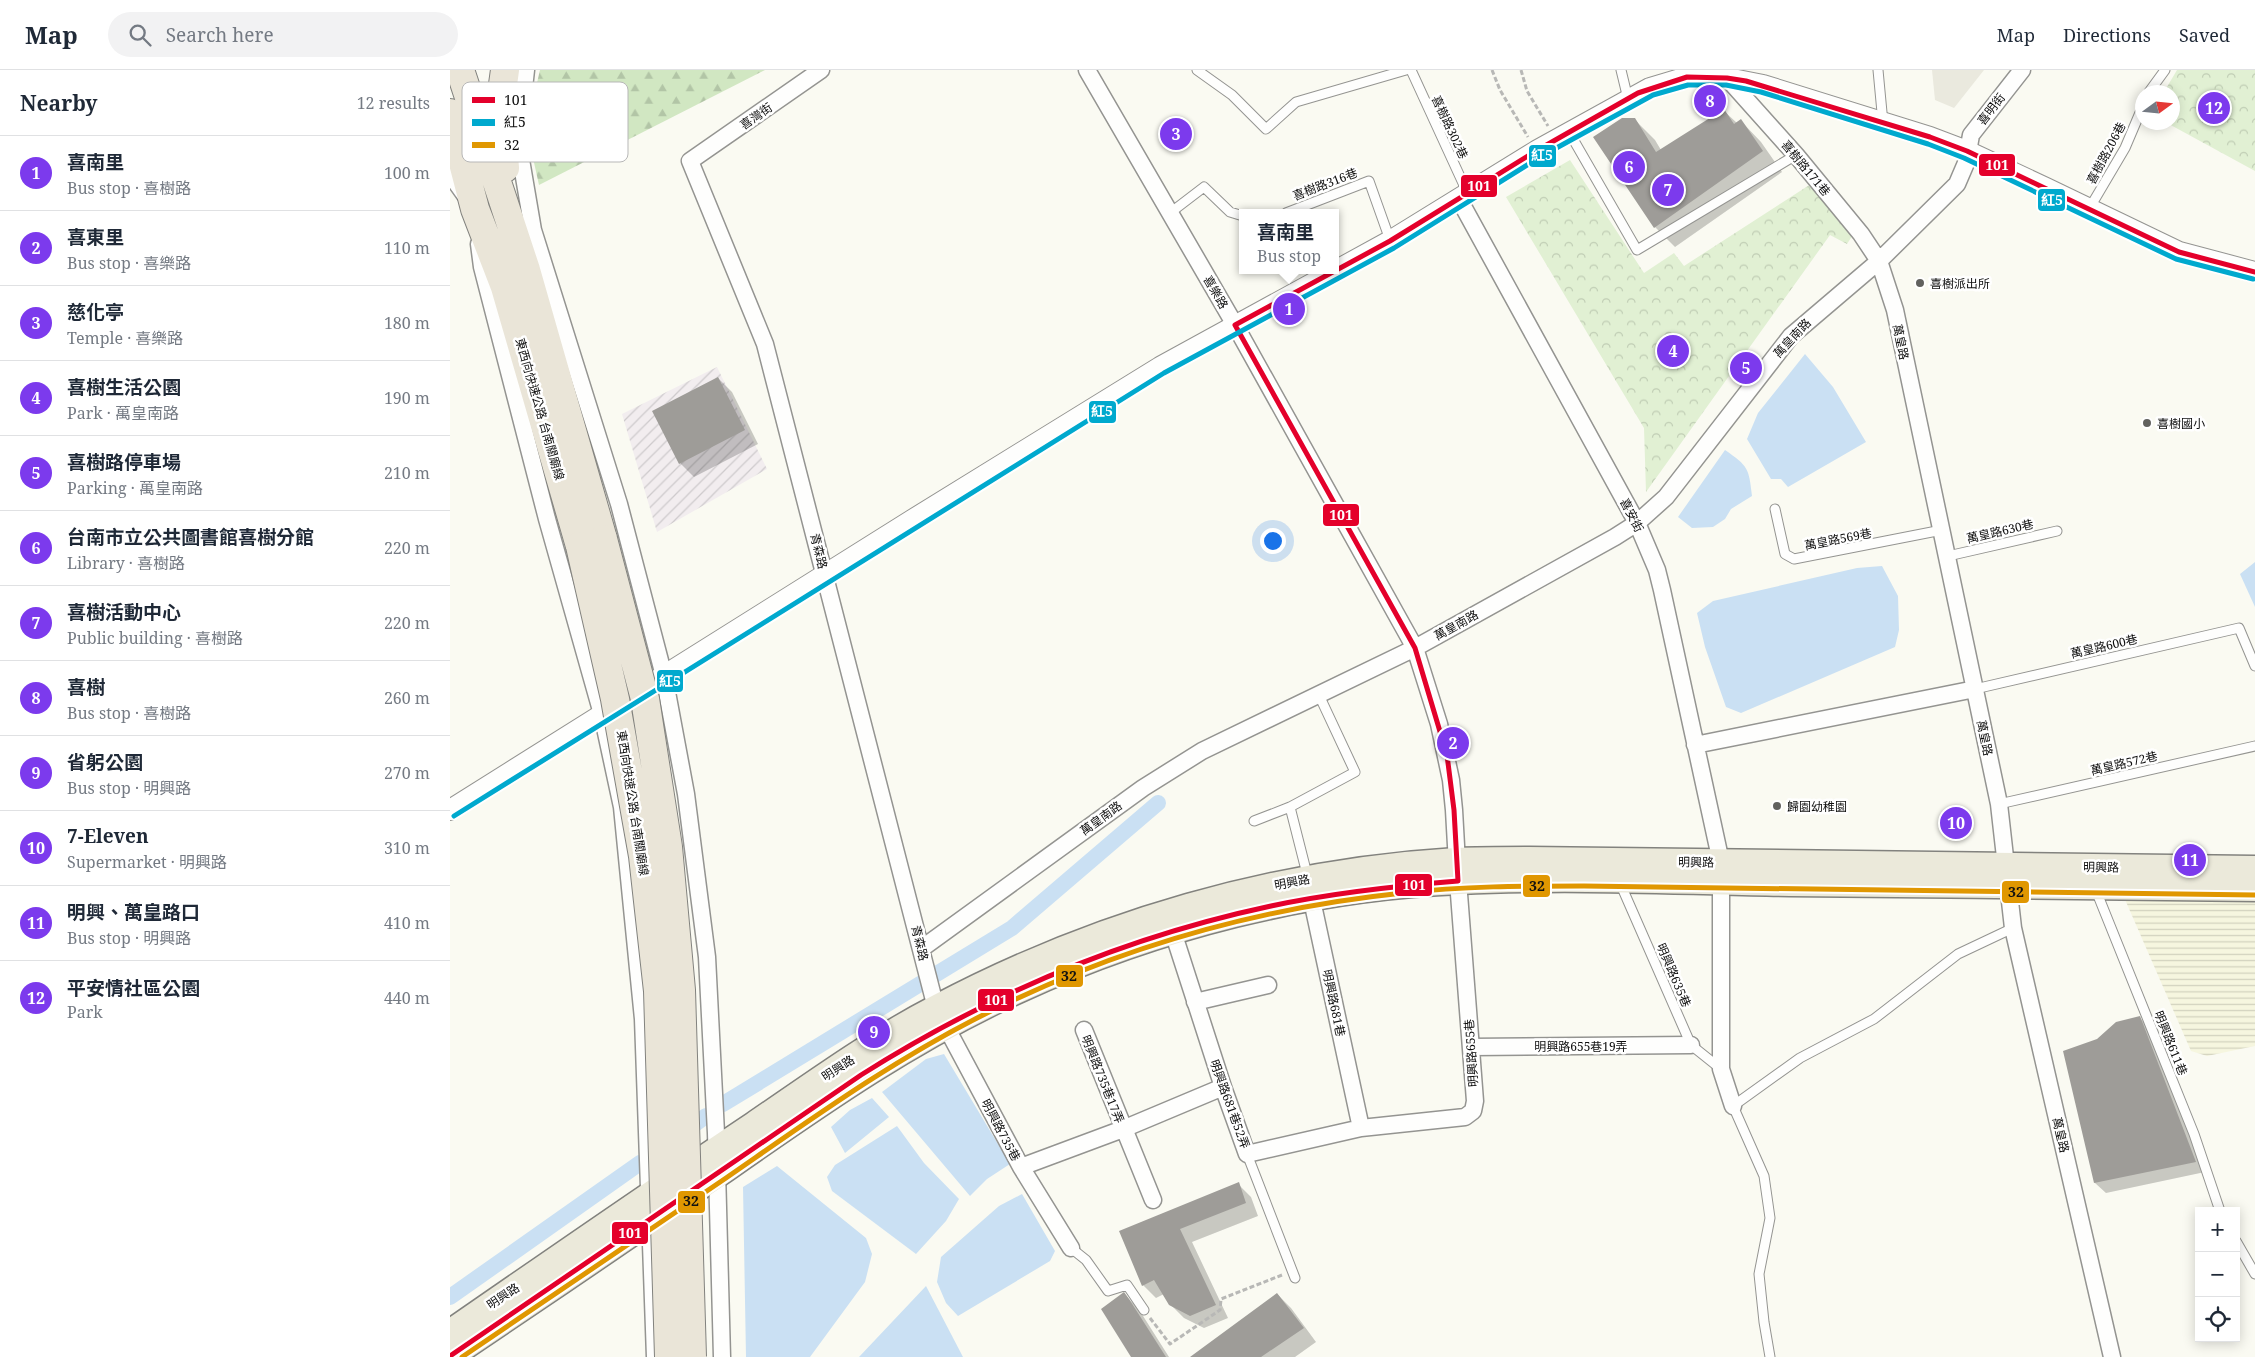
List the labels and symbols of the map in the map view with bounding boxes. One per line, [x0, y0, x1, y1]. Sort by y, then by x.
legend [462, 82, 628, 162]
pin: 8 [1694, 82, 1726, 120]
north arrow [2135, 85, 2180, 130]
pin: 12 [2198, 89, 2230, 127]
text: 101 [504, 90, 527, 109]
street label: 喜明街 [1973, 90, 2009, 128]
street label: 喜樹路302巷 [1428, 93, 1472, 161]
street label: 喜灣街 [736, 99, 776, 133]
text: 紅5 [504, 112, 526, 131]
pin: 3 [1160, 115, 1192, 153]
street label: 喜樹路206巷 [2083, 119, 2129, 187]
text: 32 [504, 135, 520, 154]
street label: 喜樹路171巷 [1778, 136, 1834, 200]
line badge: 紅5 [1528, 144, 1557, 168]
text: 紅5 [1531, 145, 1553, 164]
pin: 6 [1613, 148, 1645, 186]
line badge: 101 [1978, 153, 2016, 177]
text: 101 [1985, 155, 2009, 174]
street label: 喜樹路316巷 [1290, 164, 1360, 204]
pin: 7 [1652, 171, 1684, 209]
line badge: 101 [1460, 174, 1498, 198]
text: 101 [1467, 176, 1491, 195]
line badge: 紅5 [2037, 188, 2066, 212]
text: 紅5 [2041, 190, 2063, 209]
street label: 喜樂路 [1200, 272, 1232, 312]
place label: 喜樹派出所 [1930, 275, 1990, 292]
marker: 喜樹派出所 [1914, 277, 1926, 289]
pin: 1 [1273, 290, 1305, 328]
street label: 萬皇南路 [1769, 315, 1815, 361]
street label: 萬皇路 [1889, 323, 1913, 361]
pin: 4 [1657, 332, 1689, 370]
street label: 東西向快速公路 台南關廟線 [512, 336, 568, 482]
pin: 5 [1730, 349, 1762, 387]
line badge: 紅5 [1088, 400, 1117, 424]
text: 紅5 [1091, 401, 1113, 420]
place label: 喜樹國小 [2157, 415, 2205, 432]
marker: 喜樹國小 [2141, 417, 2153, 429]
street label: 喜安街 [1616, 495, 1648, 535]
line badge: 101 [1322, 503, 1360, 527]
text: 101 [1329, 505, 1353, 524]
street label: 萬皇路630巷 [1965, 515, 2035, 547]
street label: 萬皇路569巷 [1803, 524, 1873, 554]
your location [1260, 528, 1286, 554]
street label: 青森路 [806, 531, 832, 571]
street label: 萬皇南路 [1431, 606, 1481, 644]
street label: 萬皇路600巷 [2069, 630, 2139, 662]
line badge: 紅5 [656, 669, 684, 693]
text: 紅5 [659, 671, 681, 690]
street label: 萬皇路 [1973, 719, 1997, 757]
pin: 2 [1437, 724, 1469, 762]
street label: 東西向快速公路 台南關廟線 [613, 729, 653, 877]
street label: 萬皇路572巷 [2089, 747, 2159, 779]
street label: 萬皇南路 [1077, 797, 1125, 839]
place label: 歸園幼稚園 [1787, 798, 1847, 815]
marker: 歸園幼稚園 [1771, 800, 1783, 812]
pin: 10 [1940, 804, 1972, 842]
pin: 11 [2174, 841, 2206, 879]
street label: 明興路 [1678, 853, 1714, 871]
street label: 明興路 [2083, 858, 2119, 876]
street label: 明興路 [1273, 870, 1311, 894]
line badge: 101 [1394, 873, 1433, 897]
line badge: 32 [1522, 874, 1551, 898]
text: 101 [1402, 875, 1426, 894]
text: 32 [1529, 876, 1545, 895]
line badge: 32 [2001, 880, 2030, 904]
text: 32 [2008, 882, 2024, 901]
street label: 青森路 [907, 923, 933, 963]
street label: 明興路635巷 [1653, 940, 1695, 1010]
line badge: 32 [1055, 964, 1084, 988]
text: 32 [1061, 966, 1077, 985]
street label: 明興路681巷 [1319, 968, 1349, 1038]
line badge: 101 [977, 988, 1015, 1012]
text: 101 [984, 990, 1008, 1009]
street label: 明興路611巷 [2150, 1008, 2192, 1078]
pin: 9 [858, 1013, 890, 1051]
street label: 明興路655巷 [1460, 1018, 1482, 1088]
street label: 明興路735巷17弄 [1078, 1032, 1128, 1126]
street label: 明興路655巷19弄 [1534, 1038, 1628, 1055]
street label: 明興路 [818, 1051, 858, 1085]
street label: 明興路681巷52弄 [1206, 1057, 1254, 1151]
street label: 明興路735巷 [978, 1096, 1024, 1164]
street label: 萬皇路 [2049, 1116, 2073, 1154]
line badge: 32 [677, 1190, 706, 1214]
text: 32 [683, 1191, 699, 1210]
line badge: 101 [611, 1221, 649, 1245]
text: 101 [618, 1223, 642, 1242]
street label: 明興路 [483, 1279, 523, 1313]

